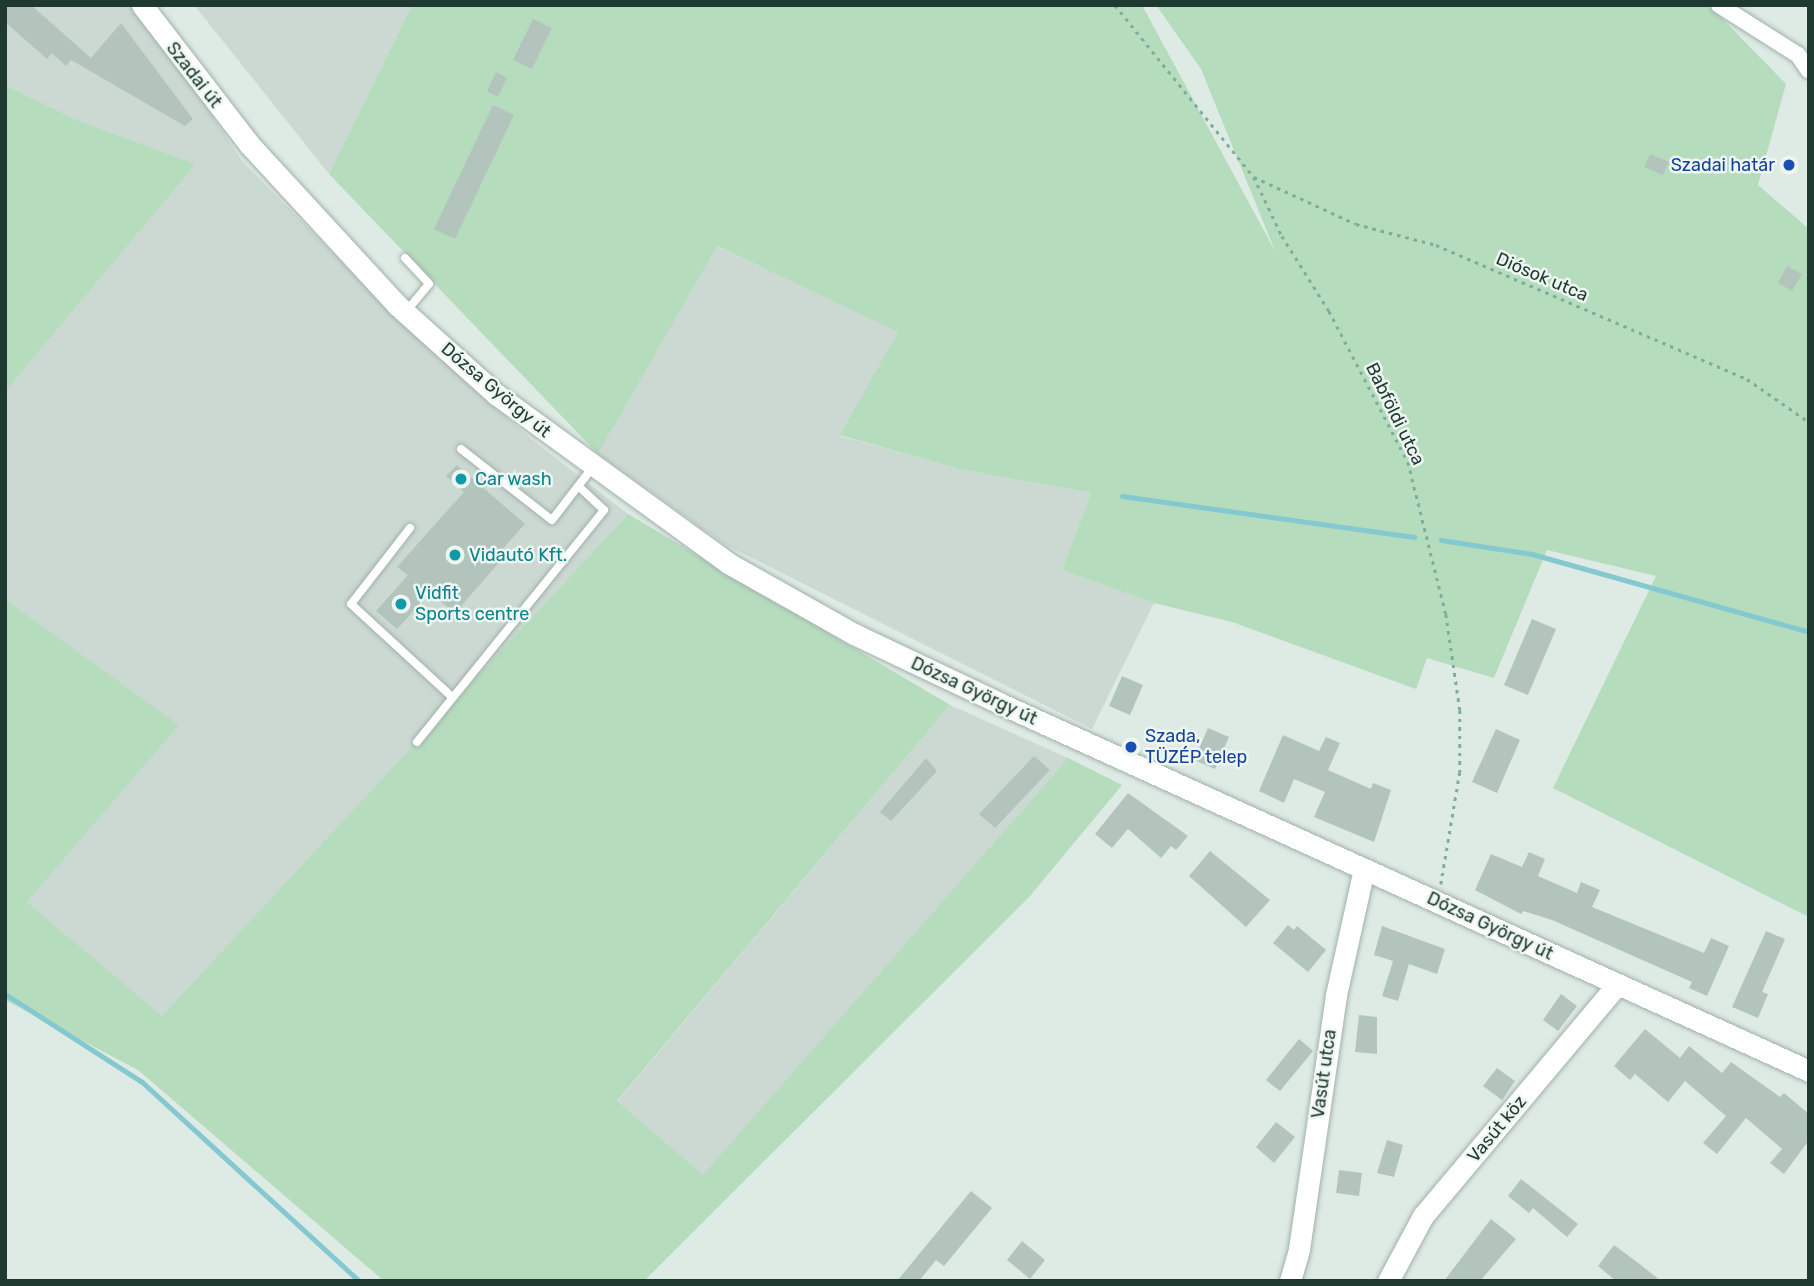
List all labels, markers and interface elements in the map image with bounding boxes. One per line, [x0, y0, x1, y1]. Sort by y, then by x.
street label: Szadai út [162, 38, 226, 112]
place label: Szadai határ [1671, 154, 1775, 176]
marker: Szadai határ [1781, 157, 1797, 173]
street label: Diósok utca [1493, 248, 1591, 306]
street label: Dózsa György út [437, 338, 555, 442]
street label: Babföldi utca [1361, 359, 1429, 469]
place label: Car wash [475, 468, 552, 490]
marker: Car wash [453, 471, 469, 487]
place label: Vidautó Kft. [469, 544, 567, 566]
marker: Vidautó Kft. [447, 547, 463, 563]
place label: Vidfit Sports centre [415, 583, 529, 626]
marker: Vidfit Sports centre [393, 596, 409, 612]
street label: Dózsa György út [907, 652, 1041, 730]
place label: Szada, TÜZÉP telep [1145, 726, 1248, 768]
marker: Szada, TÜZÉP telep [1123, 739, 1139, 755]
street label: Dózsa György út [1423, 887, 1557, 965]
street label: Vasút utca [1307, 1028, 1341, 1120]
street label: Vasút köz [1463, 1091, 1531, 1167]

